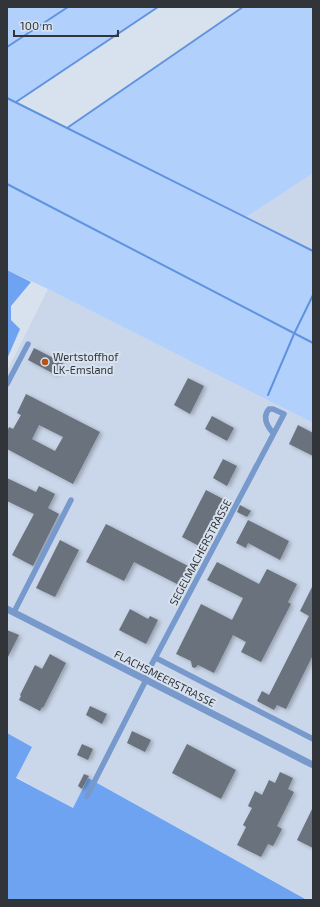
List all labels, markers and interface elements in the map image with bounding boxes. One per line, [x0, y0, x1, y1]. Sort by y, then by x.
scale bar [14, 12, 118, 38]
text: 100 m [20, 18, 52, 32]
place label: Wertstoffhof LK-Emsland [53, 350, 119, 376]
marker: Wertstoffhof LK-Emsland [40, 357, 50, 367]
street label: SEGELMACHERSTRASSE [166, 497, 234, 607]
street label: FLACHSMEERSTRASSE [112, 647, 218, 709]

